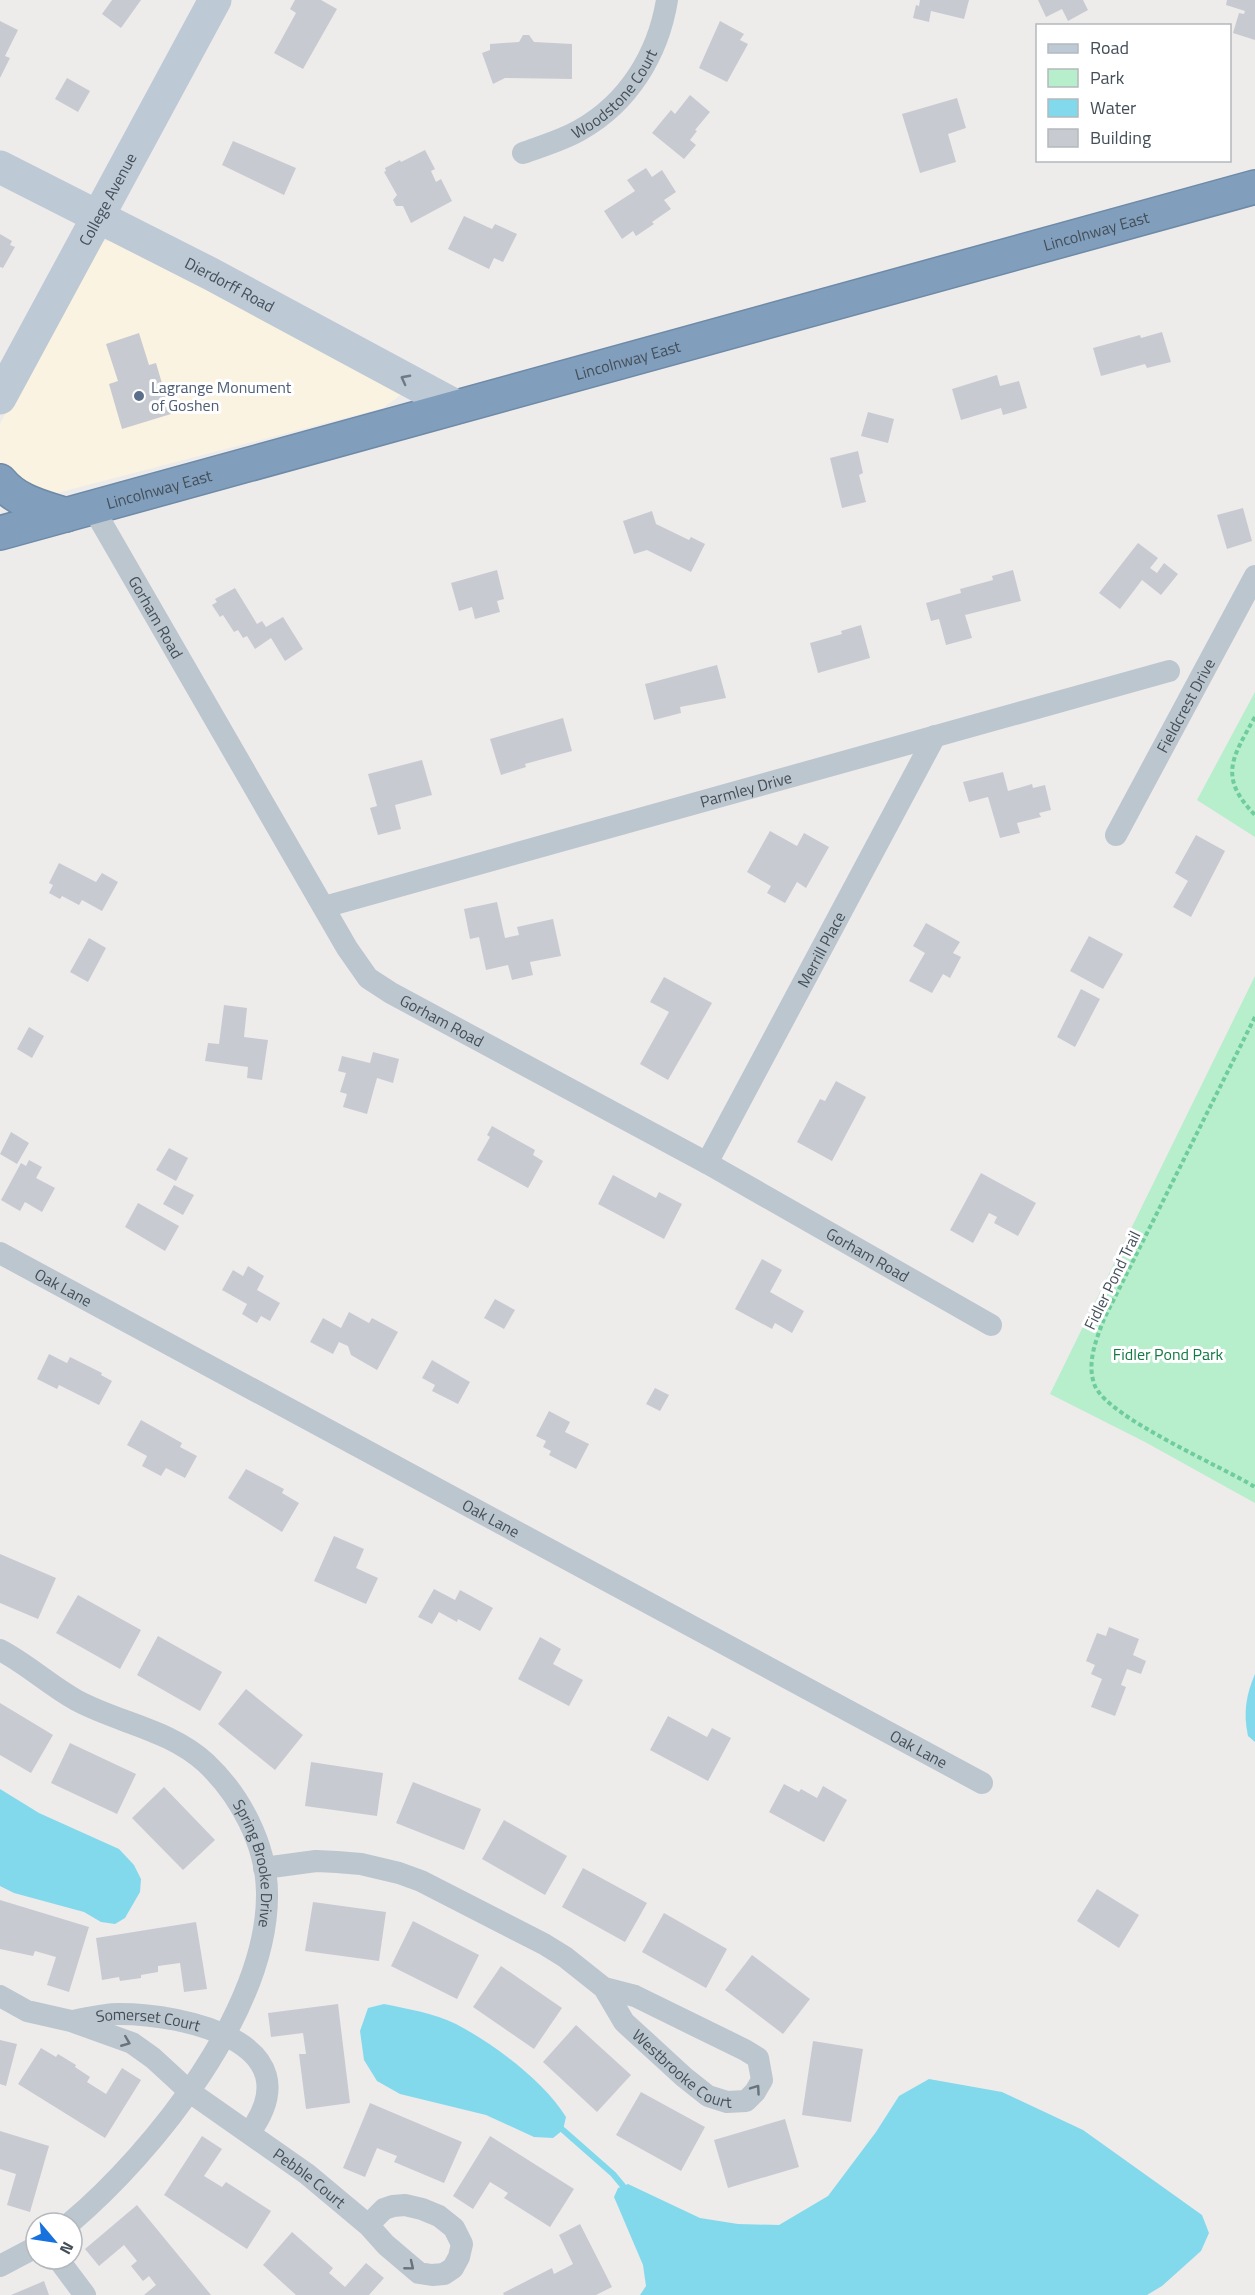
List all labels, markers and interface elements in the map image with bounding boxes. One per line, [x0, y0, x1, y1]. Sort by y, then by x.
legend [1036, 24, 1231, 162]
text: Road [1090, 34, 1129, 61]
street label: Woodstone Court [567, 45, 663, 145]
text: Park [1090, 64, 1125, 91]
text: Water [1090, 94, 1136, 121]
text: Building [1090, 124, 1151, 151]
street label: College Avenue [73, 148, 142, 250]
street label: Lincolnway East [1041, 205, 1152, 257]
street label: Dierdorff Road [181, 251, 279, 318]
street label: Lincolnway East [572, 334, 684, 386]
place label: Lagrange Monument of Goshen [151, 375, 292, 417]
one-way arrow [401, 375, 411, 386]
marker: Lagrange Monument of Goshen [132, 389, 146, 403]
street label: Lincolnway East [104, 463, 215, 515]
street label: Gorham Road [123, 571, 189, 663]
street label: Fieldcrest Drive [1150, 654, 1221, 757]
street label: Parmley Drive [697, 765, 795, 813]
street label: Merrill Place [791, 907, 851, 992]
street label: Gorham Road [396, 988, 488, 1053]
street label: Gorham Road [822, 1221, 914, 1288]
street label: Fidler Pond Trail [1078, 1226, 1146, 1334]
street label: Oak Lane [30, 1262, 96, 1313]
park label: Fidler Pond Park [1113, 1342, 1223, 1366]
street label: Oak Lane [458, 1493, 524, 1543]
street label: Oak Lane [886, 1724, 952, 1774]
street label: Spring Brooke Drive [227, 1795, 279, 1929]
street label: Somerset Court [94, 2002, 204, 2037]
street label: Westbrooke Court [627, 2023, 733, 2114]
one-way arrow [120, 2035, 131, 2047]
one-way arrow [749, 2085, 760, 2096]
street label: Pebble Court [268, 2142, 351, 2214]
north arrow [24, 2211, 84, 2271]
text: N [54, 2238, 80, 2259]
one-way arrow [403, 2259, 414, 2270]

